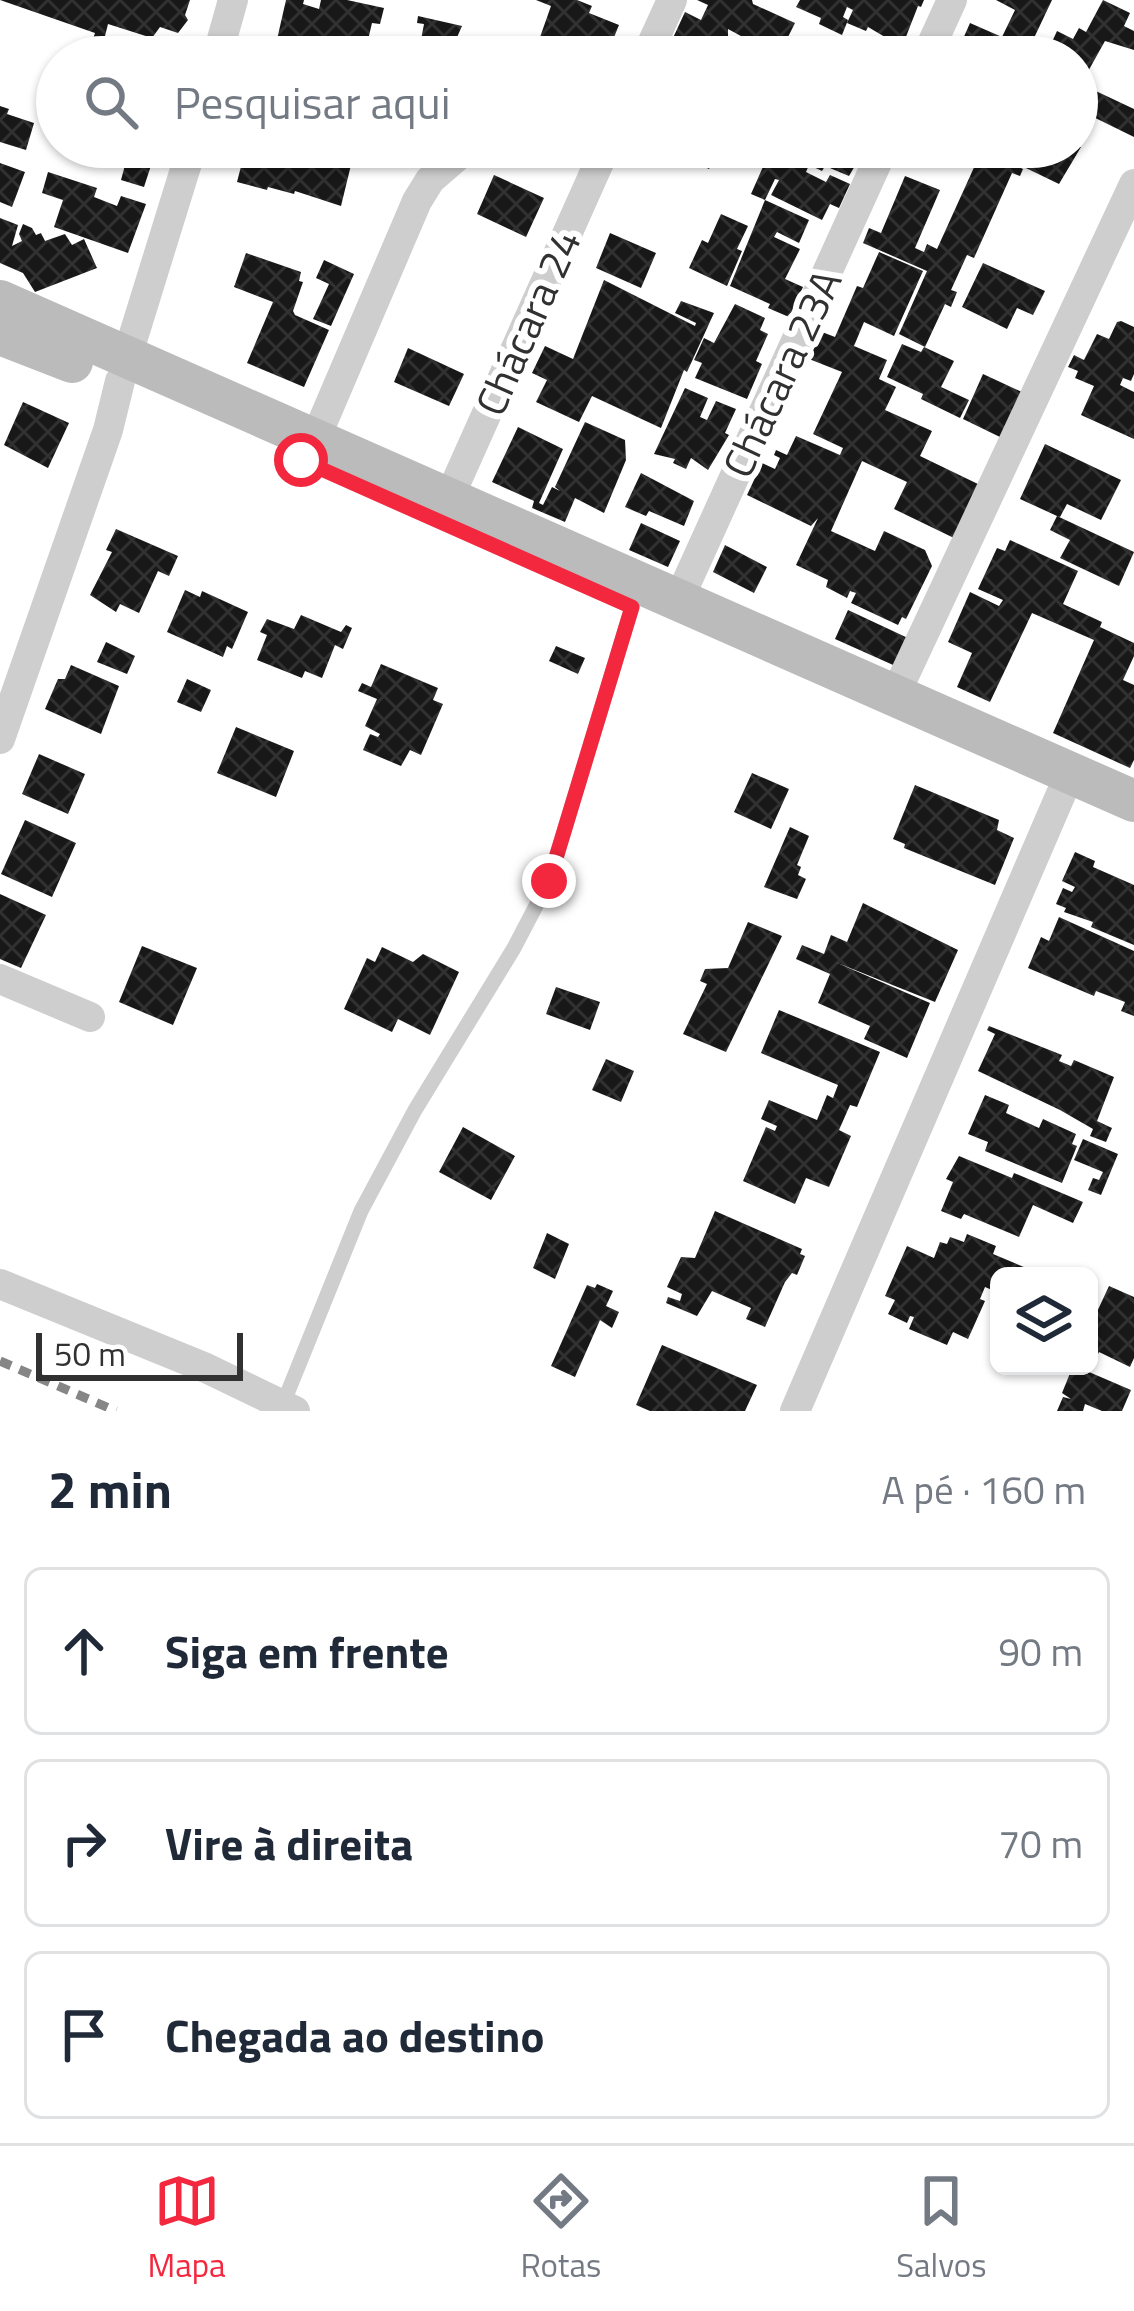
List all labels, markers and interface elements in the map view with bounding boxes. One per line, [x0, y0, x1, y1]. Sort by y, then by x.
search box [36, 36, 1098, 168]
text: Pesquisar aqui [174, 68, 450, 136]
icon: search [78, 69, 144, 135]
street label: Chácara 24 [458, 219, 596, 425]
street label: Chácara 23A [705, 259, 857, 487]
route start [274, 433, 328, 487]
route end [522, 854, 576, 908]
map controls [990, 1267, 1098, 1375]
button: layers [990, 1267, 1098, 1375]
scale bar [36, 1327, 243, 1380]
text: 50 m [54, 1329, 126, 1379]
text: 2 min [48, 1450, 172, 1528]
text: A pé · 160 m [882, 1460, 1086, 1519]
text: Siga em frente [165, 1617, 449, 1685]
icon: ahead [51, 1618, 117, 1684]
text: 90 m [998, 1622, 1083, 1681]
text: Vire à direita [165, 1809, 413, 1877]
icon: right [51, 1810, 117, 1876]
text: 70 m [998, 1814, 1083, 1873]
text: Chegada ao destino [165, 2001, 544, 2069]
icon: arrive [51, 2002, 117, 2068]
tab: Mapa [147, 2168, 226, 2290]
tab: Rotas [521, 2168, 601, 2290]
tab: Salvos [896, 2168, 987, 2290]

